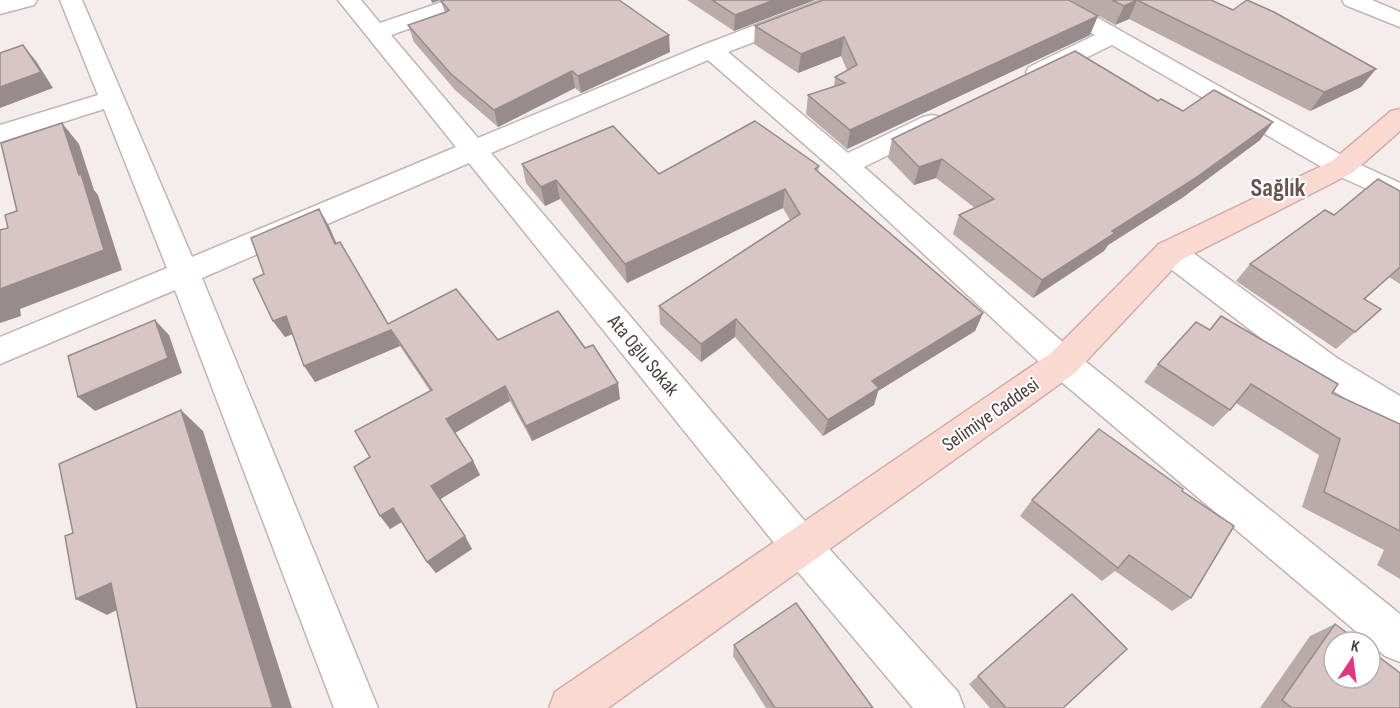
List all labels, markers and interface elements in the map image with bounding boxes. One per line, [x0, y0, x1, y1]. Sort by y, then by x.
district label: Sağlık [1251, 173, 1305, 204]
street label: Ata Oğlu Sokak [602, 309, 684, 401]
street label: Selimiye Caddesi [938, 373, 1044, 457]
north arrow [1322, 630, 1382, 690]
text: K [1349, 637, 1361, 657]

